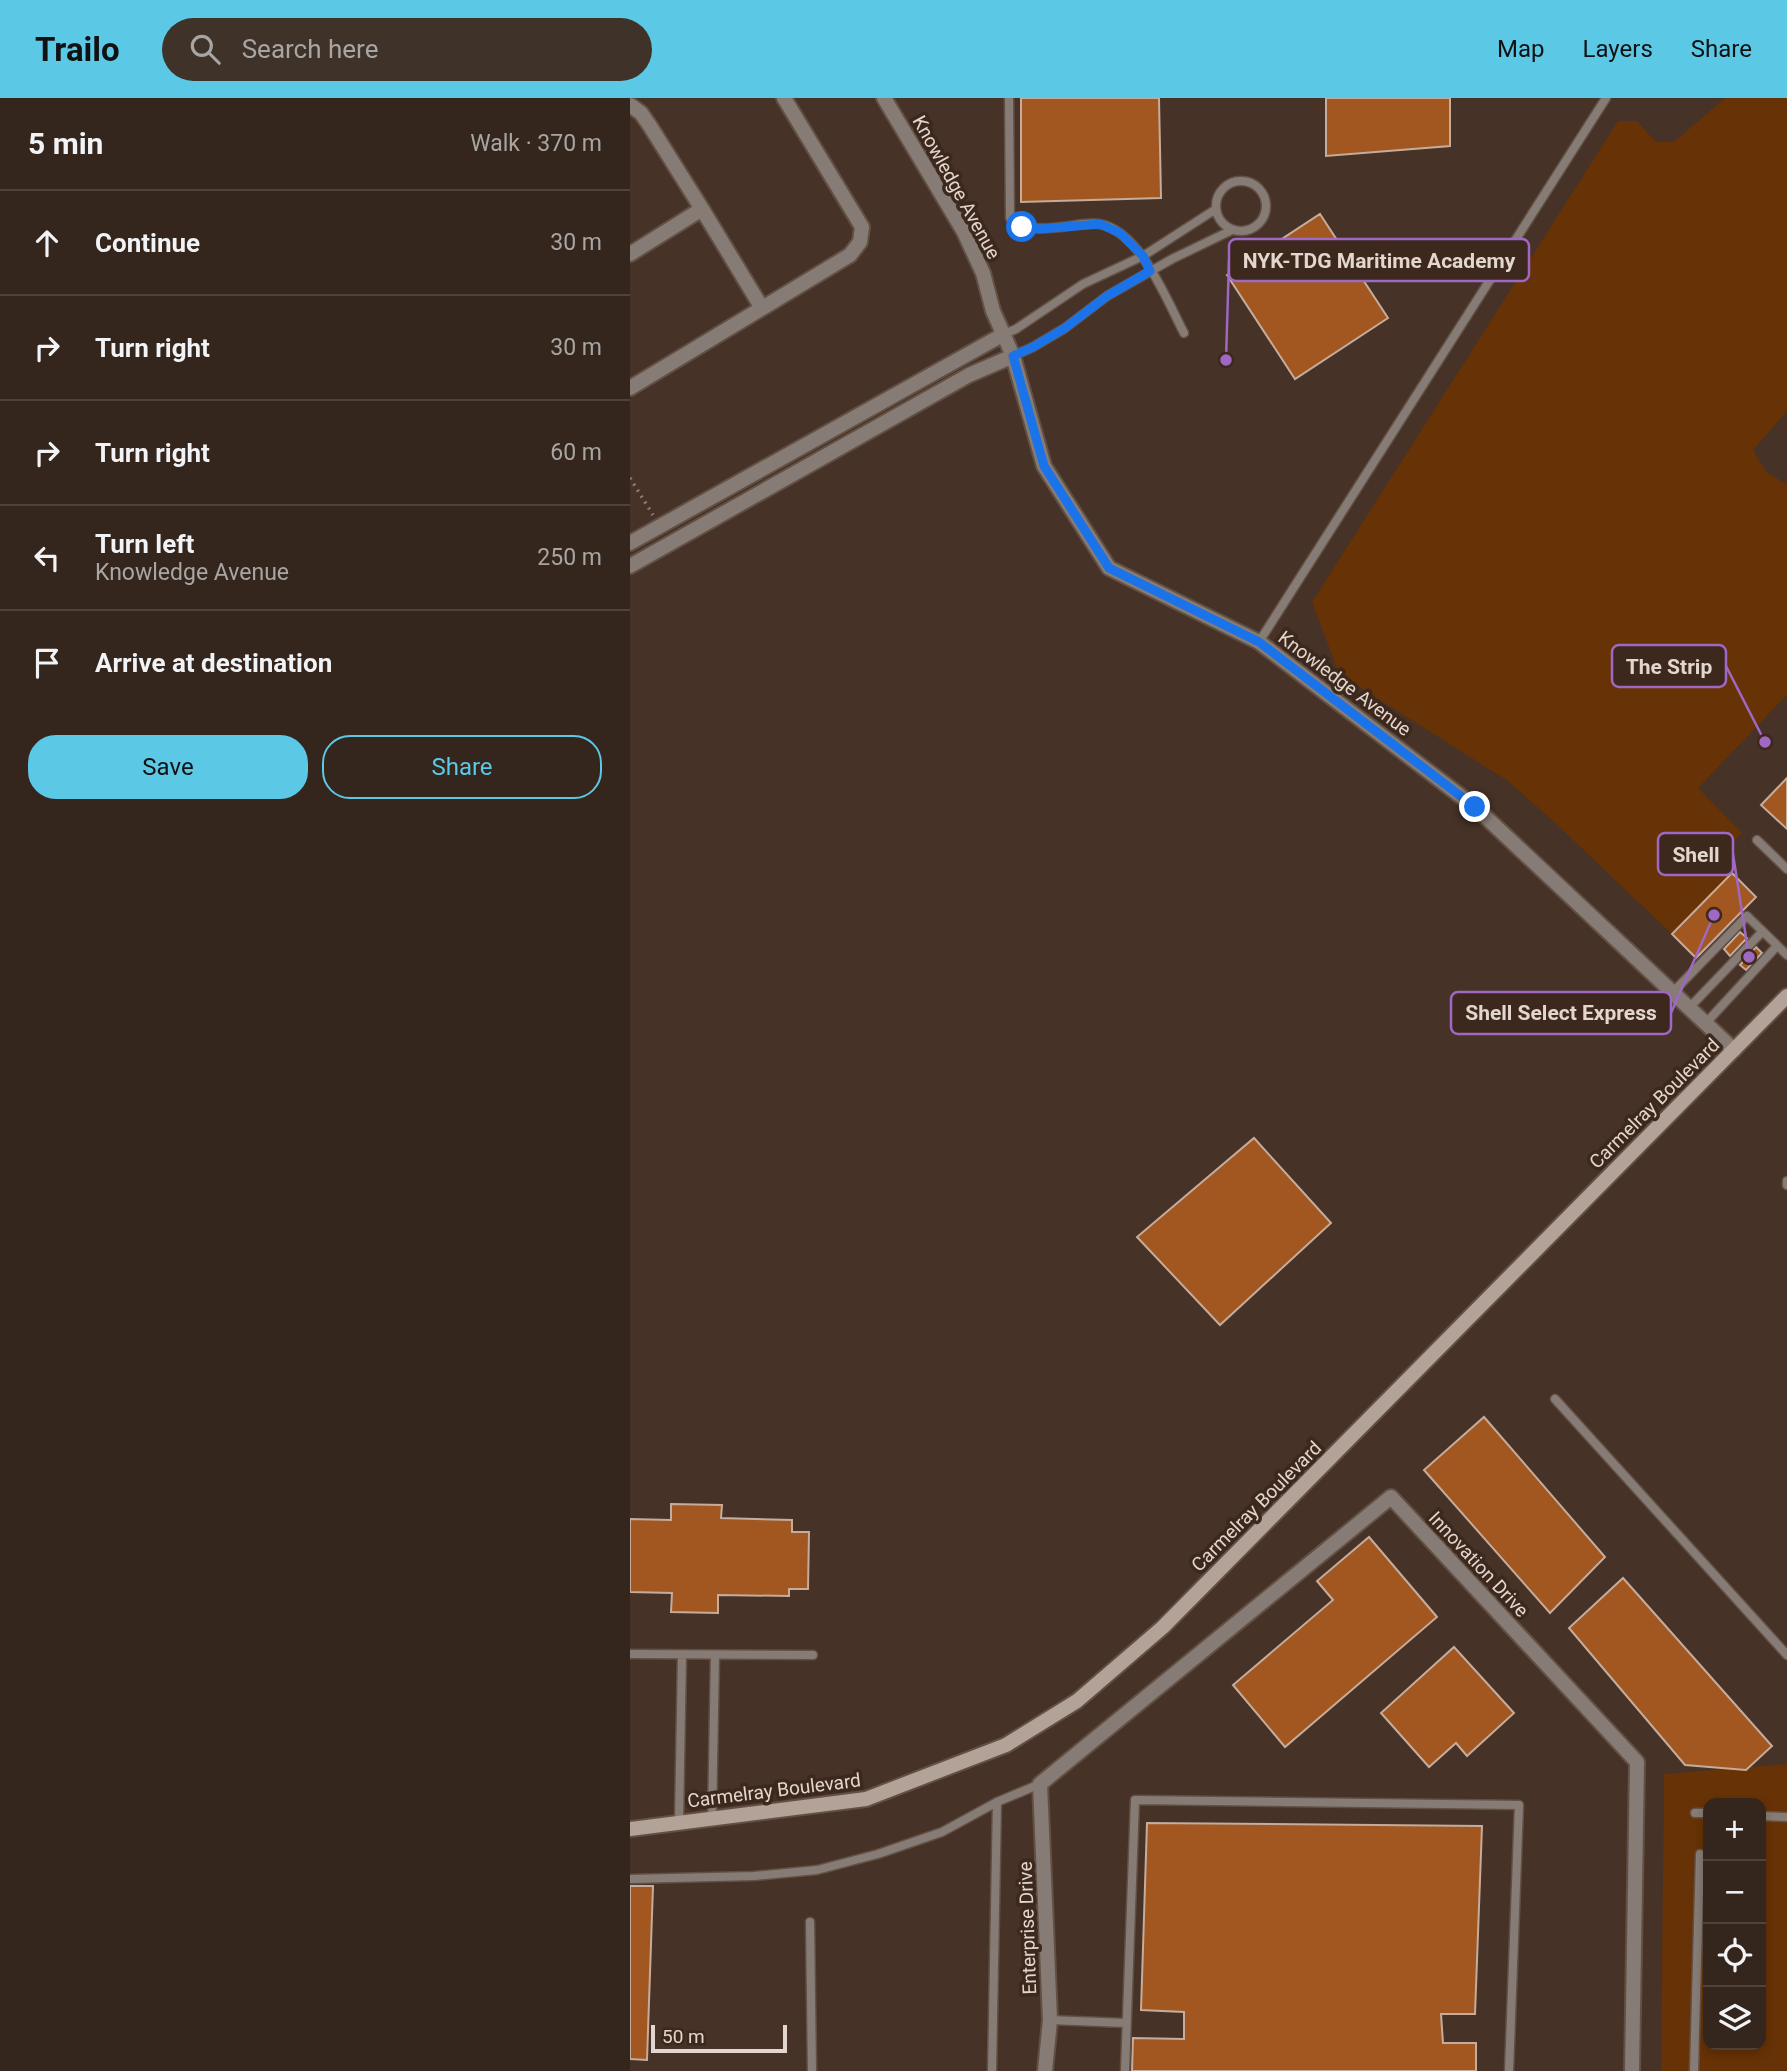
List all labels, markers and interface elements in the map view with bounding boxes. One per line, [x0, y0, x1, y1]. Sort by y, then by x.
search box [162, 18, 652, 81]
text: Trailo [35, 30, 120, 69]
icon: search [186, 30, 224, 68]
text: Search here [242, 34, 378, 64]
text: Map [1497, 35, 1545, 63]
text: Layers [1583, 35, 1653, 63]
text: Share [1691, 35, 1752, 63]
street label: Knowledge Avenue [908, 112, 1005, 263]
text: 5 min [28, 126, 103, 161]
text: Walk · 370 m [470, 130, 602, 157]
route start [1006, 211, 1037, 242]
icon: ahead [28, 224, 66, 262]
text: Continue [95, 228, 200, 258]
text: 30 m [550, 229, 602, 256]
callout: NYK-TDG Maritime Academy [1229, 239, 1529, 281]
text: NYK-TDG Maritime Academy [1243, 249, 1516, 273]
icon: right [28, 329, 66, 367]
text: Turn right [95, 333, 210, 363]
text: 30 m [550, 334, 602, 361]
icon: right [28, 434, 66, 472]
text: Turn right [95, 438, 210, 468]
text: 60 m [550, 439, 602, 466]
text: Turn left [95, 529, 194, 559]
icon: left [28, 539, 66, 577]
text: 250 m [537, 544, 602, 571]
text: Knowledge Avenue [95, 559, 289, 586]
street label: Knowledge Avenue [1274, 626, 1416, 741]
icon: arrive [28, 644, 66, 682]
callout: The Strip [1612, 645, 1726, 687]
text: Arrive at destination [95, 648, 332, 678]
text: The Strip [1626, 655, 1712, 679]
button: Save [28, 735, 308, 799]
button: Share [322, 735, 602, 799]
route end [1459, 791, 1490, 822]
callout: Shell [1658, 833, 1733, 875]
text: Shell [1672, 843, 1720, 867]
callout: Shell Select Express [1451, 992, 1671, 1034]
text: Shell Select Express [1465, 1001, 1657, 1025]
street label: Carmelray Boulevard [1585, 1034, 1724, 1173]
street label: Carmelray Boulevard [1187, 1437, 1326, 1576]
street label: Innovation Drive [1424, 1507, 1533, 1622]
street label: Carmelray Boulevard [686, 1768, 862, 1813]
map controls [1703, 1798, 1766, 2050]
button: + [1703, 1798, 1766, 1861]
street label: Enterprise Drive [1014, 1861, 1041, 1995]
button: − [1703, 1861, 1766, 1924]
button: locate [1703, 1924, 1766, 1987]
button: layers [1703, 1987, 1766, 2050]
scale bar [651, 2022, 788, 2054]
text: 50 m [662, 2025, 705, 2048]

